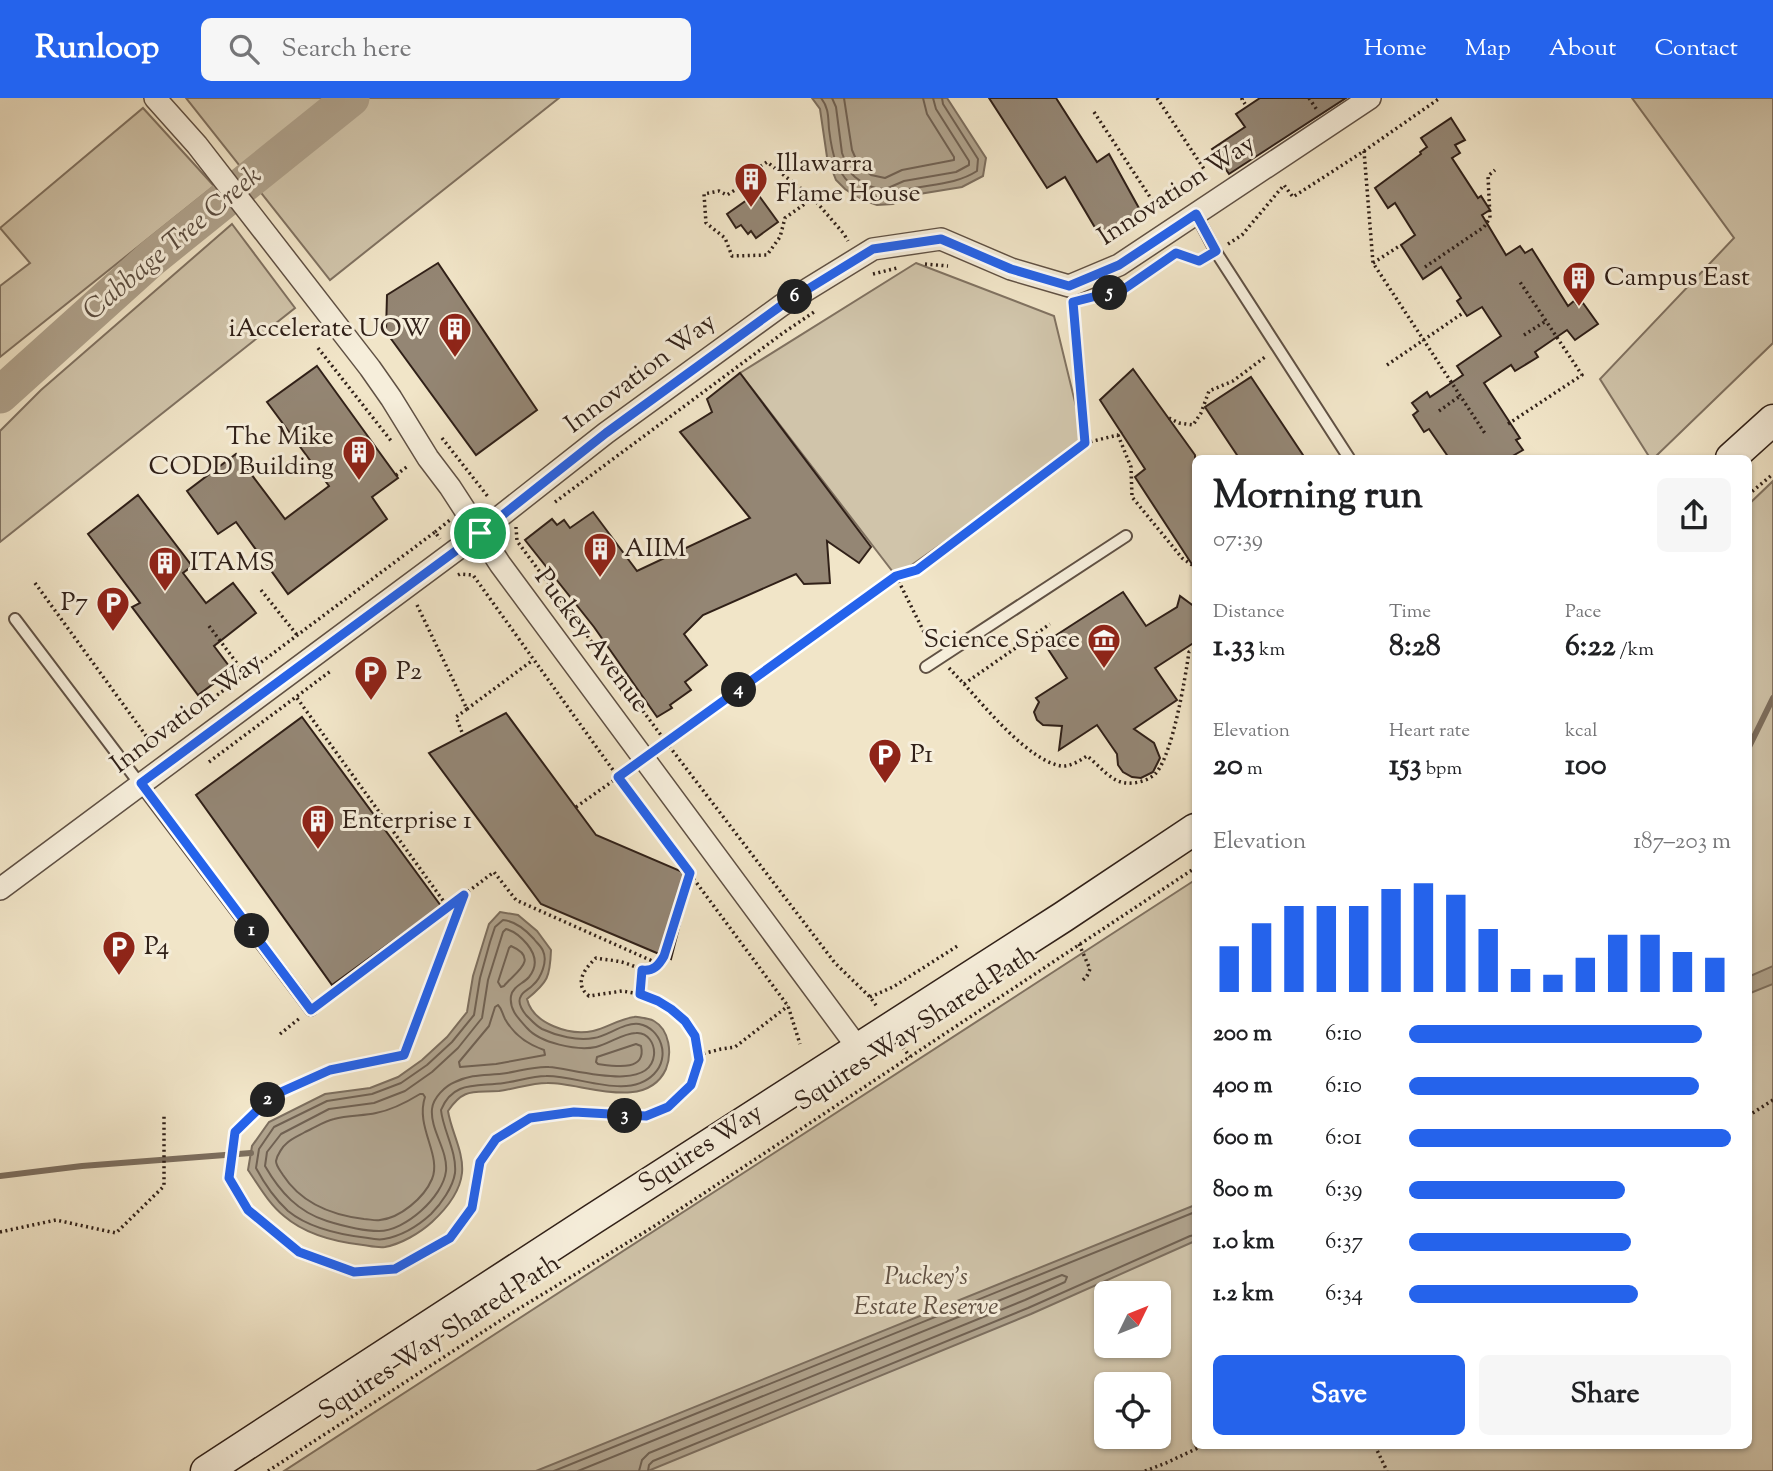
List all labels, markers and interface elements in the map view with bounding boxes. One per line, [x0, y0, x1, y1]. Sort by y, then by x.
search box [201, 18, 691, 81]
text: Runloop [35, 25, 159, 73]
icon: search [225, 30, 263, 68]
text: Search here [281, 31, 412, 68]
text: Home [1364, 32, 1427, 66]
text: Map [1465, 32, 1511, 66]
text: About [1549, 32, 1616, 66]
text: Contact [1654, 32, 1738, 66]
street label: Innovation Way [1091, 126, 1263, 256]
place label: Illawarra Flame House [776, 146, 921, 213]
water label: Cabbage Tree Creek [75, 157, 271, 331]
building icon: Illawarra Flame House [732, 160, 770, 209]
building icon: Campus East [1560, 259, 1598, 308]
place label: Campus East [1604, 260, 1750, 297]
pin: 5 [1092, 276, 1128, 310]
text: 5 [1106, 279, 1113, 306]
pin: 6 [778, 280, 812, 314]
text: 6 [790, 283, 799, 310]
street label: Innovation Way [558, 305, 724, 443]
building icon: iAccelerate UOW [436, 310, 474, 359]
place label: iAccelerate UOW [228, 311, 430, 348]
place label: The Mike CODD Building [149, 419, 334, 486]
building icon: The Mike CODD Building [340, 433, 378, 482]
text: Morning run [1213, 471, 1423, 525]
button: share [1657, 478, 1731, 552]
pin [450, 503, 510, 563]
icon: arrive [461, 514, 499, 552]
text: 07:39 [1213, 524, 1263, 557]
building icon: AIIM [581, 530, 619, 579]
place label: AIIM [624, 531, 686, 568]
building icon: ITAMS [146, 544, 184, 593]
place label: ITAMS [190, 545, 275, 582]
street label: Puckey Avenue [525, 561, 657, 721]
parking icon: P7 [94, 584, 132, 633]
place label: P7 [61, 585, 88, 622]
text: Distance [1213, 599, 1285, 626]
text: Time [1389, 599, 1431, 626]
text: Pace [1565, 599, 1601, 626]
museum icon: Science Space [1085, 621, 1123, 670]
place label: Science Space [923, 622, 1080, 659]
text: 1.33 [1213, 626, 1255, 669]
text: 8:28 [1389, 626, 1441, 669]
text: 6:22 [1565, 626, 1616, 669]
text: km [1255, 637, 1285, 664]
text: /km [1616, 637, 1654, 664]
street label: Innovation Way [104, 645, 270, 783]
parking icon: P2 [352, 653, 390, 702]
place label: P2 [396, 654, 422, 691]
pin: 4 [722, 672, 756, 708]
text: 4 [734, 676, 743, 703]
text: Elevation [1213, 718, 1290, 745]
text: Heart rate [1389, 718, 1470, 745]
text: kcal [1565, 718, 1598, 745]
parking icon: P1 [866, 736, 904, 785]
place label: P1 [910, 737, 933, 774]
text: 20 [1213, 745, 1243, 788]
text: 153 [1389, 745, 1422, 788]
text: 100 [1565, 745, 1607, 788]
text: m [1243, 756, 1263, 783]
text: bpm [1422, 756, 1462, 783]
building icon: Enterprise 1 [299, 802, 337, 851]
place label: Enterprise 1 [342, 803, 472, 840]
text: Elevation [1213, 826, 1306, 859]
text: 187–203 m [1633, 826, 1731, 859]
pin: 1 [234, 914, 270, 948]
text: 1 [248, 917, 255, 944]
parking icon: P4 [100, 928, 138, 977]
place label: P4 [144, 929, 169, 966]
street label: Squires Way Shared Path [788, 937, 1044, 1121]
text: 200 m [1213, 1018, 1272, 1051]
text: 6:10 [1325, 1018, 1362, 1051]
text: 400 m [1213, 1070, 1273, 1103]
text: 6:10 [1325, 1070, 1362, 1103]
pin: 2 [250, 1082, 286, 1118]
text: 2 [263, 1086, 272, 1113]
street label: Squires Way [632, 1095, 770, 1203]
pin: 3 [608, 1098, 642, 1134]
text: 3 [621, 1102, 628, 1129]
text: 600 m [1213, 1122, 1273, 1155]
text: 6:01 [1325, 1122, 1362, 1155]
text: 800 m [1213, 1174, 1273, 1207]
text: 6:39 [1325, 1174, 1362, 1207]
text: 1.0 km [1213, 1226, 1275, 1259]
text: 6:37 [1325, 1226, 1363, 1259]
street label: Squires Way Shared Path [312, 1246, 568, 1430]
park label: Puckey's Estate Reserve [854, 1259, 998, 1326]
text: 1.2 km [1213, 1278, 1274, 1311]
text: 6:34 [1325, 1278, 1363, 1311]
north arrow [1094, 1281, 1171, 1358]
map controls [1094, 1281, 1171, 1449]
button: Save [1213, 1355, 1465, 1435]
button: Share [1479, 1355, 1731, 1435]
button: locate [1094, 1372, 1171, 1449]

